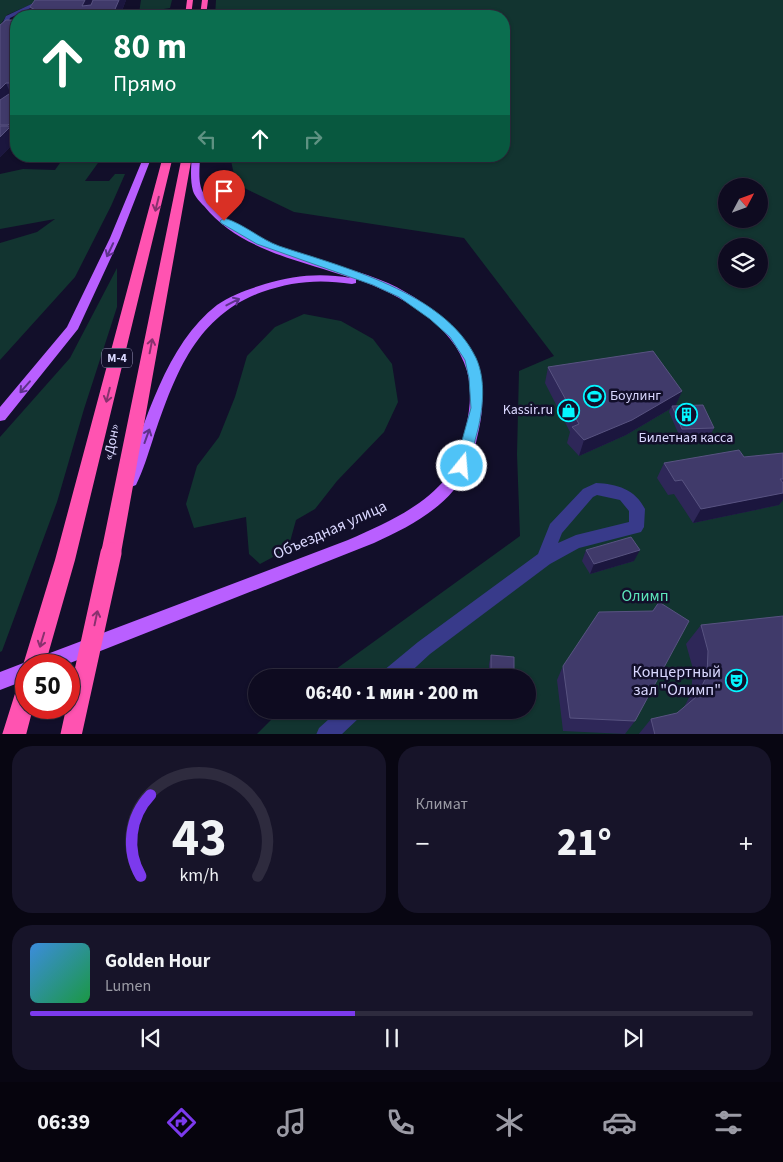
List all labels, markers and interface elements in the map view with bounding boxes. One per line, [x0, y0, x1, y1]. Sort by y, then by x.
text: 80 m [113, 22, 187, 72]
icon: ahead [30, 30, 95, 95]
text: Прямо [113, 68, 177, 100]
icon: left [193, 125, 221, 153]
icon: ahead [246, 125, 274, 153]
icon: right [299, 125, 327, 153]
pin [203, 170, 245, 221]
icon: arrive [210, 177, 238, 205]
north arrow [718, 178, 768, 228]
map controls [718, 178, 768, 288]
one-way arrow [152, 195, 161, 211]
button: layers [718, 238, 768, 288]
one-way arrow [104, 242, 114, 257]
one-way arrow [225, 297, 240, 307]
one-way arrow [146, 338, 156, 354]
road number: М-4 [102, 348, 132, 368]
one-way arrow [19, 381, 31, 394]
sports icon: Боулинг [582, 384, 606, 408]
place label: Боулинг [610, 386, 661, 406]
one-way arrow [103, 387, 112, 403]
shop icon: Kassir.ru [557, 398, 581, 422]
place label: Kassir.ru [503, 400, 553, 420]
building icon: Билетная касса [674, 403, 698, 427]
street label: «Дон» [99, 422, 125, 462]
one-way arrow [144, 428, 153, 443]
place label: Билетная касса [639, 428, 733, 448]
position arrow [435, 439, 487, 491]
street label: Объездная улица [270, 495, 390, 565]
park label: Олимп [621, 585, 669, 607]
one-way arrow [92, 611, 102, 627]
one-way arrow [36, 632, 46, 648]
speed limit sign: 50 [15, 654, 80, 719]
place label: Концертный зал "Олимп" [633, 661, 721, 701]
theatre icon: Концертный зал "Олимп" [725, 669, 749, 693]
text: 06:40 · 1 мин · 200 m [306, 680, 478, 707]
text: Климат [416, 793, 468, 815]
text: 43 [171, 802, 226, 876]
text: 21° [557, 816, 612, 870]
text: − [416, 824, 429, 864]
text: + [739, 824, 753, 864]
text: km/h [179, 863, 219, 888]
text: Golden Hour [105, 948, 210, 975]
text: Lumen [105, 975, 151, 997]
icon: previous [137, 1024, 165, 1052]
icon: pause [378, 1024, 406, 1052]
icon: next [619, 1024, 647, 1052]
icon: directions [164, 1105, 199, 1140]
icon: music [274, 1105, 309, 1140]
icon: phone [383, 1105, 418, 1140]
icon: climate [492, 1105, 527, 1140]
icon: car [602, 1105, 637, 1140]
icon: filters [711, 1105, 746, 1140]
text: 06:39 [37, 1106, 90, 1138]

